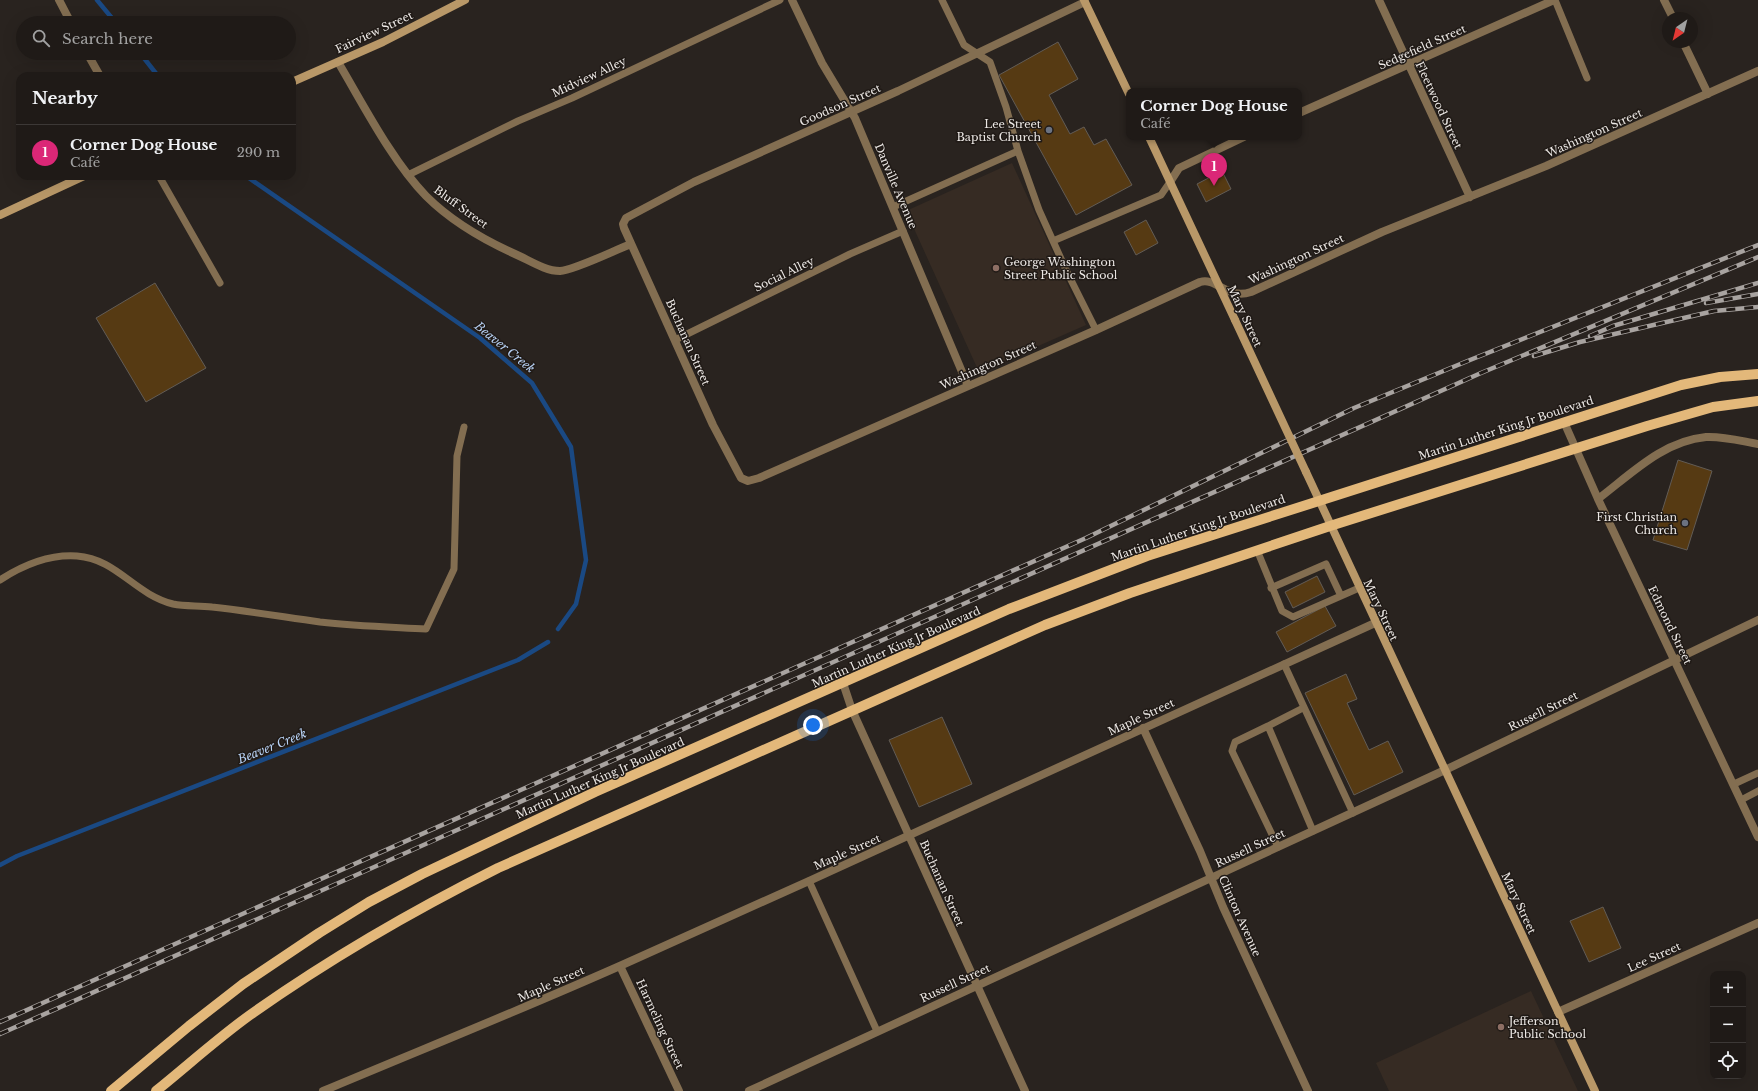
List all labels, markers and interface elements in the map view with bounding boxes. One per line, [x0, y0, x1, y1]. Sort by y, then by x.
street label: Fairview Street [333, 8, 416, 56]
north arrow [1662, 12, 1698, 48]
search box [16, 16, 296, 60]
street label: Sedgefield Street [1376, 21, 1469, 73]
icon: search [30, 27, 52, 49]
text: Search here [62, 29, 153, 48]
street label: Midview Alley [550, 54, 628, 100]
street label: Fleetwood Street [1413, 59, 1466, 152]
street label: Goodson Street [797, 80, 884, 129]
text: Nearby [32, 88, 98, 109]
popup [1126, 88, 1302, 140]
text: Corner Dog House [1140, 96, 1288, 115]
street label: Washington Street [1543, 105, 1645, 161]
text: Café [1140, 115, 1171, 132]
place label: Lee Street Baptist Church [956, 117, 1042, 144]
marker: Lee Street Baptist Church [1044, 125, 1054, 135]
text: Corner Dog House [70, 135, 217, 154]
street label: Danville Avenue [872, 141, 920, 231]
text: 1 [42, 144, 48, 161]
text: 290 m [237, 144, 280, 161]
pin: 1 [1201, 153, 1227, 186]
text: Café [70, 154, 100, 171]
street label: Bluff Street [431, 183, 492, 232]
street label: Washington Street [1245, 230, 1347, 288]
street label: Social Alley [752, 253, 816, 295]
place label: George Washington Street Public School [1004, 255, 1118, 282]
marker: George Washington Street Public School [991, 263, 1001, 273]
street label: Mary Street [1225, 283, 1266, 350]
street label: Buchanan Street [663, 297, 714, 388]
water label: Beaver Creek [471, 318, 538, 376]
street label: Washington Street [937, 337, 1039, 393]
street label: Martin Luther King Jr Boulevard [1417, 393, 1596, 463]
street label: Martin Luther King Jr Boulevard [1109, 491, 1287, 564]
place label: First Christian Church [1596, 510, 1677, 537]
marker: First Christian Church [1680, 518, 1690, 528]
street label: Mary Street [1361, 577, 1402, 644]
street label: Edmond Street [1645, 583, 1695, 667]
street label: Martin Luther King Jr Boulevard [809, 603, 983, 691]
street label: Russell Street [1506, 688, 1581, 734]
street label: Maple Street [1106, 695, 1177, 738]
your location [803, 715, 823, 735]
water label: Beaver Creek [234, 725, 309, 767]
street label: Martin Luther King Jr Boulevard [513, 734, 687, 822]
street label: Russell Street [1213, 825, 1288, 870]
street label: Maple Street [811, 831, 883, 873]
street label: Buchanan Street [917, 838, 968, 929]
street label: Mary Street [1499, 870, 1540, 937]
street label: Clinton Avenue [1216, 873, 1264, 959]
street label: Lee Street [1625, 939, 1684, 975]
street label: Russell Street [918, 960, 993, 1005]
street label: Maple Street [515, 963, 587, 1005]
map controls [1710, 971, 1746, 1079]
button: + [1710, 971, 1746, 1007]
street label: Harmeling Street [633, 977, 687, 1072]
button: − [1710, 1007, 1746, 1043]
place label: Jefferson Public School [1507, 1014, 1586, 1041]
marker: Jefferson Public School [1496, 1022, 1506, 1032]
button: locate [1710, 1043, 1746, 1079]

